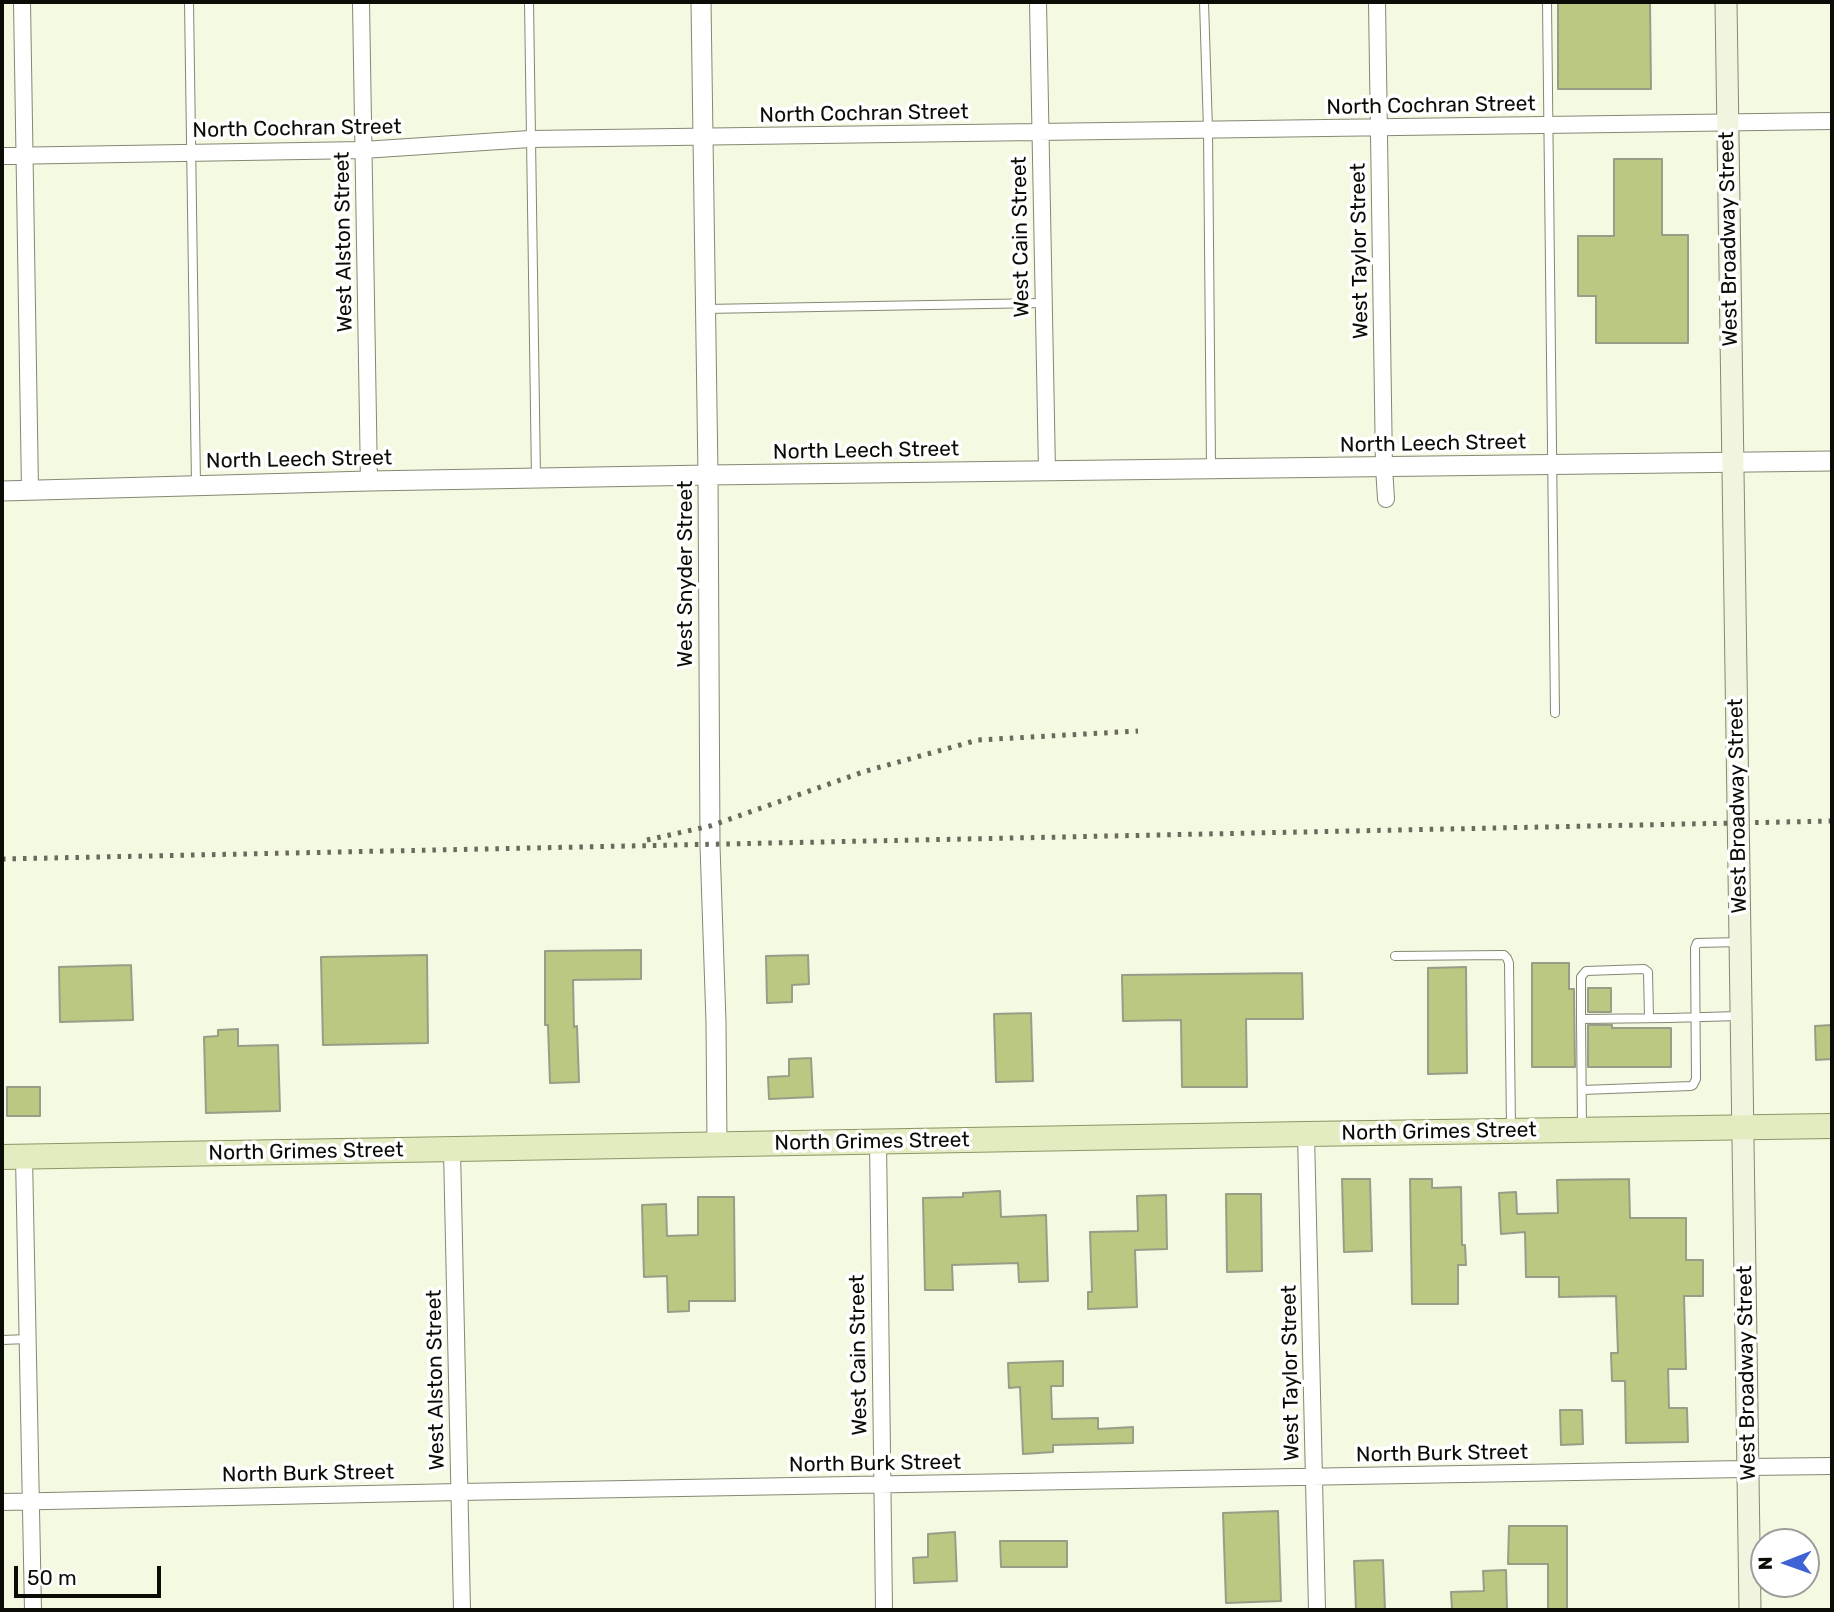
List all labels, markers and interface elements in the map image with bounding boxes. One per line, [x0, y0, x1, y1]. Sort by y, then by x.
street label: North Cochran Street [1326, 92, 1536, 120]
street label: North Cochran Street [759, 100, 969, 128]
street label: North Cochran Street [192, 115, 402, 143]
street label: West Broadway Street [1715, 131, 1743, 347]
street label: West Alston Street [330, 151, 358, 333]
street label: West Cain Street [1007, 156, 1035, 318]
street label: West Taylor Street [1346, 163, 1374, 339]
street label: North Leech Street [1340, 430, 1526, 458]
street label: North Leech Street [773, 437, 959, 465]
street label: North Leech Street [206, 446, 392, 474]
street label: West Snyder Street [673, 481, 699, 667]
street label: West Broadway Street [1724, 698, 1752, 914]
street label: North Grimes Street [1341, 1118, 1537, 1146]
street label: North Grimes Street [774, 1128, 970, 1156]
street label: North Grimes Street [208, 1138, 404, 1166]
street label: West Broadway Street [1733, 1265, 1761, 1481]
street label: West Cain Street [845, 1274, 873, 1436]
street label: West Taylor Street [1277, 1285, 1305, 1461]
street label: West Alston Street [422, 1289, 450, 1471]
street label: North Burk Street [1356, 1440, 1528, 1468]
street label: North Burk Street [789, 1450, 961, 1478]
street label: North Burk Street [222, 1460, 394, 1488]
north arrow [1750, 1528, 1820, 1598]
scale bar [18, 1552, 164, 1596]
text: N [1754, 1556, 1777, 1570]
text: 50 m [27, 1565, 77, 1590]

